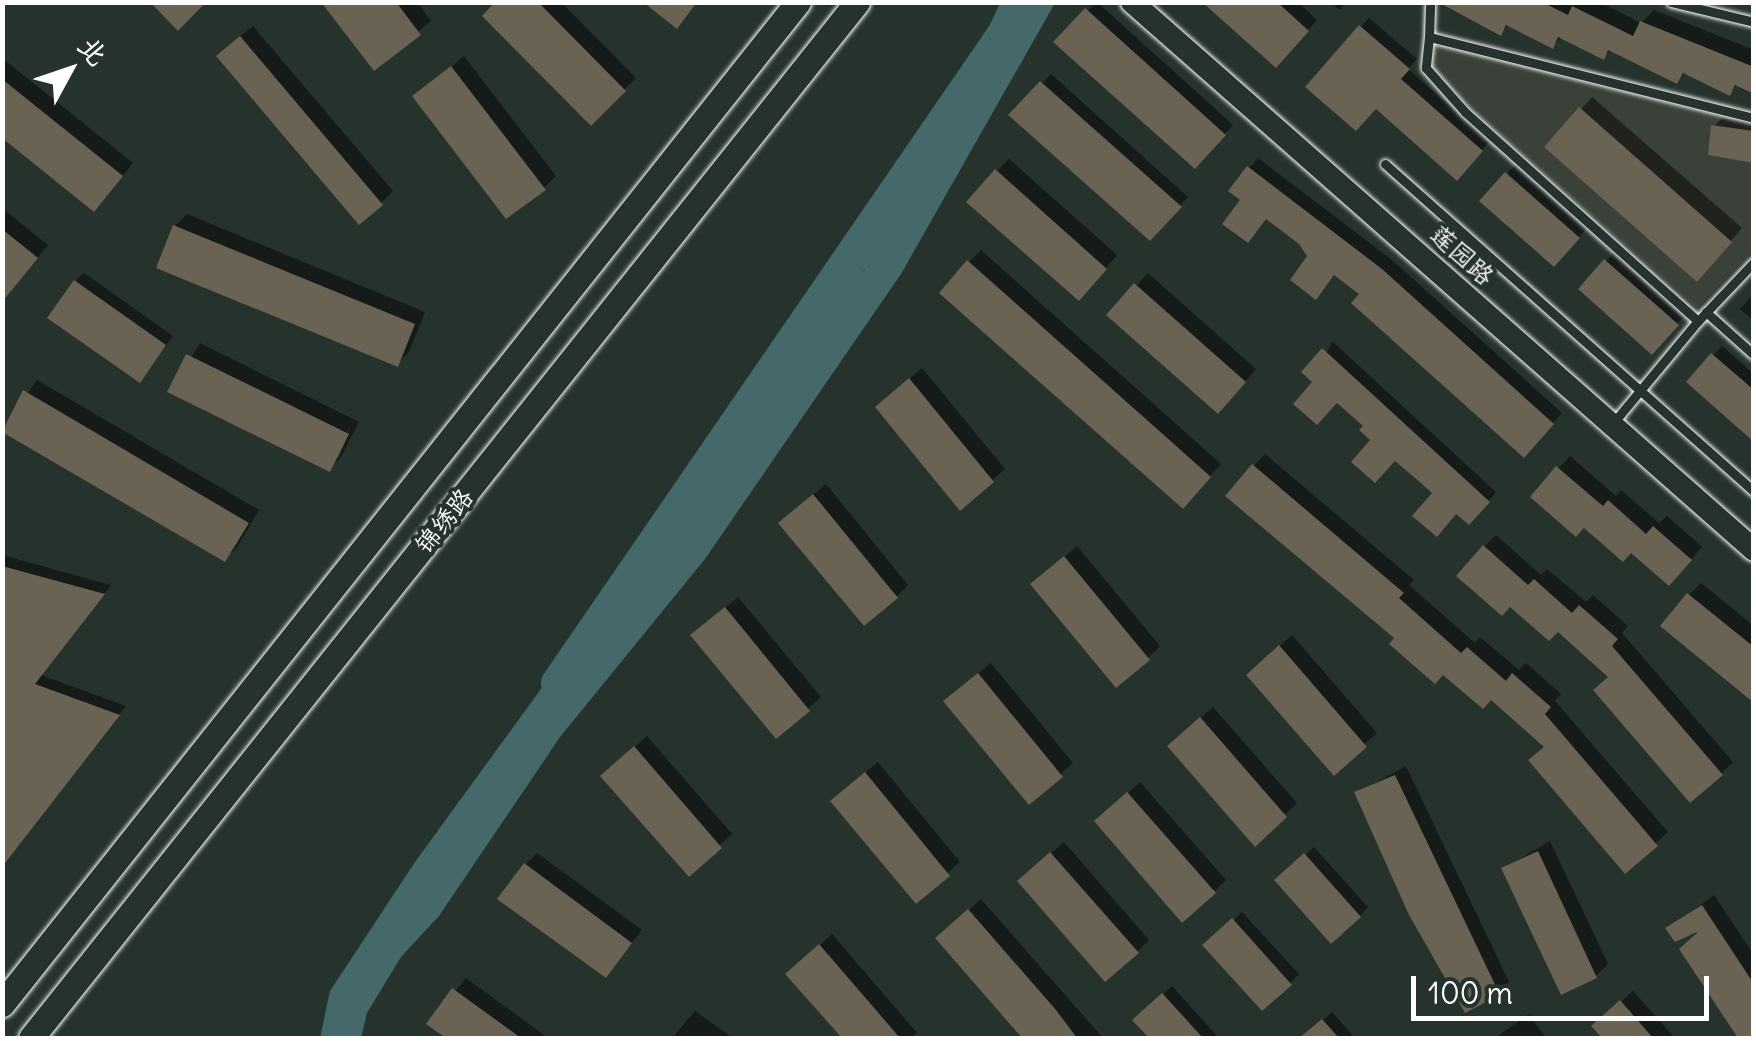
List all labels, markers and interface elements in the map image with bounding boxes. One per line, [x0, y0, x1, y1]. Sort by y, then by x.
north arrow [20, 20, 120, 120]
text: 北 [70, 28, 116, 73]
street label: 莲园路 [1424, 219, 1500, 291]
street label: 锦绣路 [409, 482, 479, 560]
scale bar [1416, 956, 1714, 1018]
text: 100 m [1428, 974, 1513, 1012]

